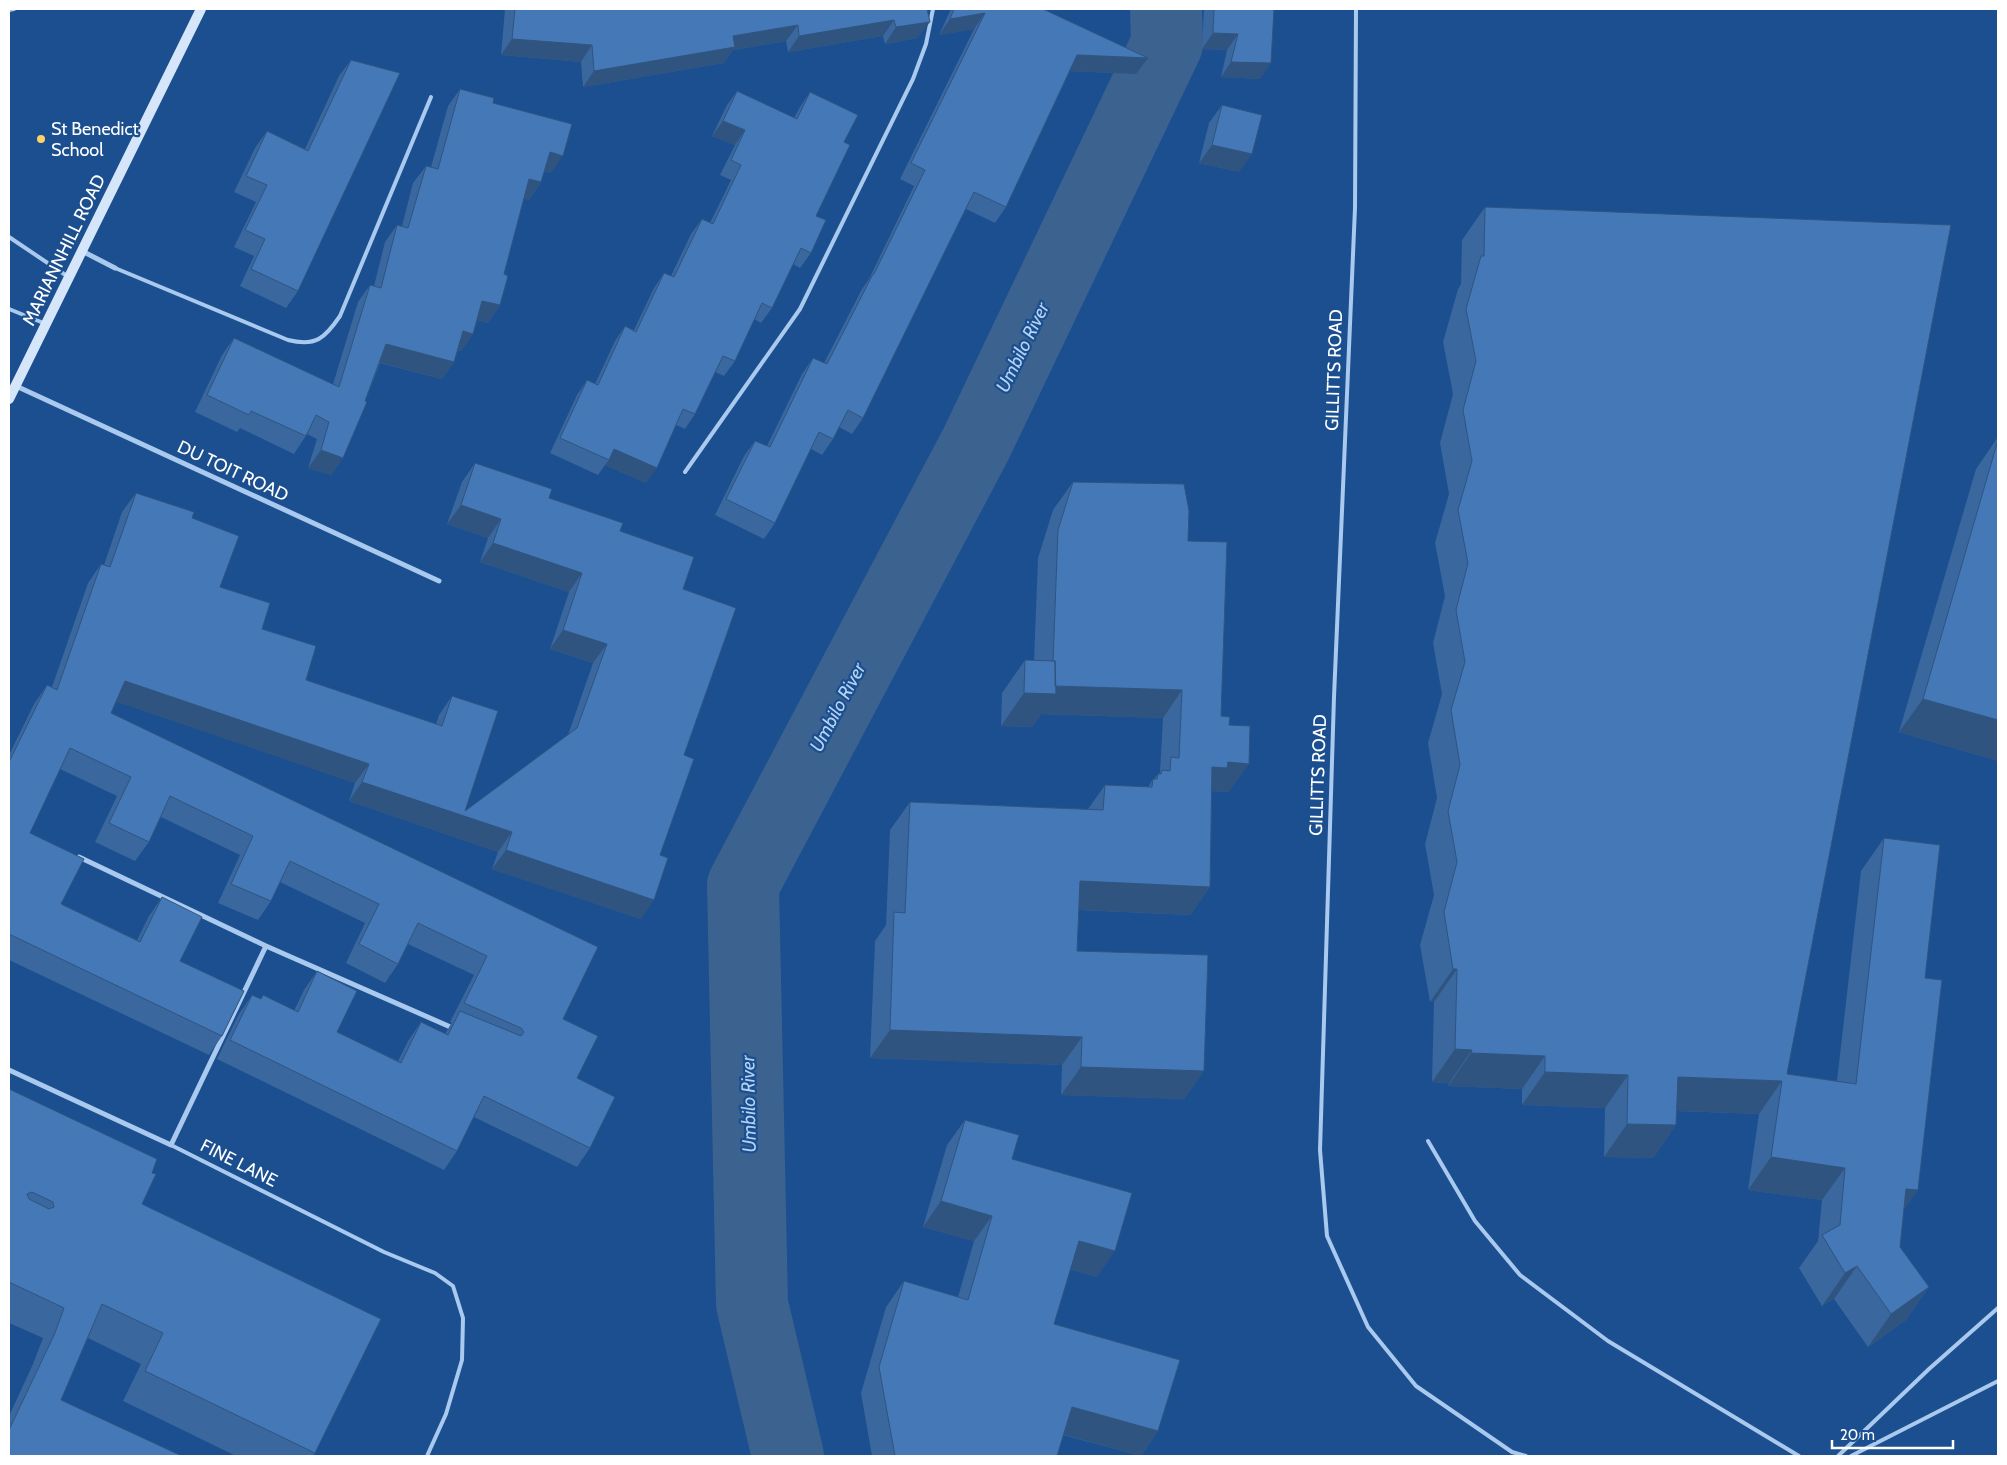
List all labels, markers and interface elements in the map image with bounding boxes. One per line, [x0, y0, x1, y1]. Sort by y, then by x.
place label: St Benedict School [51, 118, 139, 161]
marker: St Benedict School [35, 133, 47, 145]
street label: MARIANNHILL ROAD [18, 171, 110, 329]
water label: Umbilo River [991, 298, 1055, 396]
street label: GILLITTS ROAD [1321, 309, 1347, 431]
street label: DU TOIT ROAD [174, 436, 292, 506]
water label: Umbilo River [805, 658, 871, 755]
street label: GILLITTS ROAD [1305, 714, 1331, 836]
water label: Umbilo River [736, 1054, 761, 1153]
street label: FINE LANE [197, 1134, 281, 1192]
scale bar [1832, 1418, 1953, 1450]
text: 20 m [1840, 1426, 1875, 1444]

